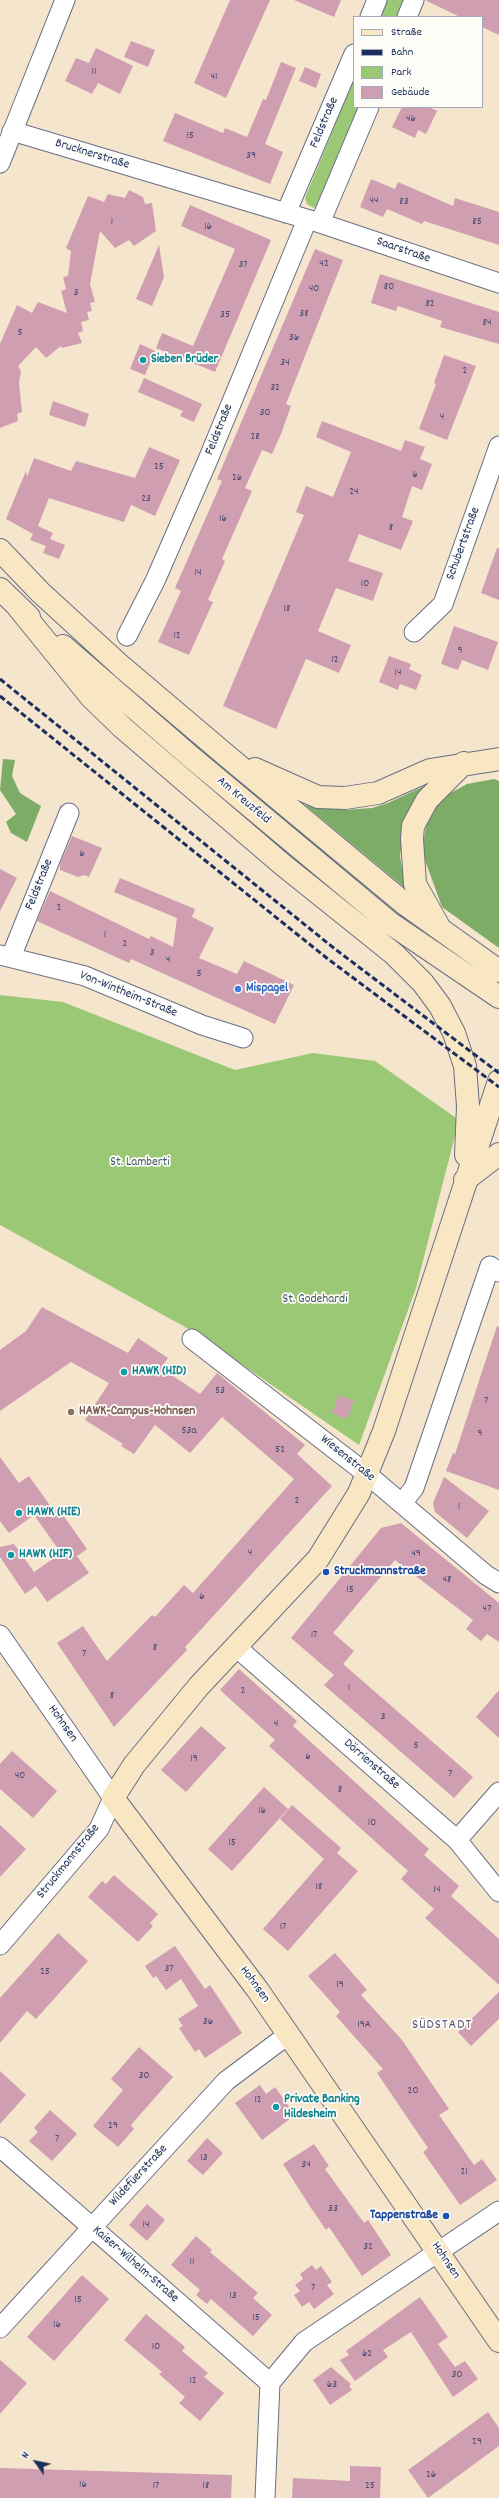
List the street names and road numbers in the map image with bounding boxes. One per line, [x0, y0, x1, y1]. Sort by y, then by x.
street label: Feldstraße [307, 95, 343, 151]
street label: Brucknerstraße [53, 136, 131, 174]
street label: Saarstraße [374, 235, 432, 267]
street label: Feldstraße [203, 402, 237, 458]
street label: Schubertstraße [444, 505, 484, 583]
street label: Am Kreuzfeld [213, 774, 273, 828]
street label: Feldstraße [23, 857, 57, 913]
street label: Von-Wintheim-Straße [77, 968, 179, 1022]
street label: Wiesenstraße [317, 1432, 377, 1486]
street label: Hohnsen [44, 1702, 80, 1746]
street label: Dörrienstraße [340, 1736, 402, 1794]
street label: Struckmannstraße [34, 1821, 104, 1903]
street label: Hohnsen [235, 1964, 273, 2006]
street label: Wildefüerstraße [107, 2142, 171, 2210]
street label: Kaiser-Wilhelm-Straße [89, 2223, 181, 2307]
street label: Hohnsen [427, 2239, 463, 2283]

